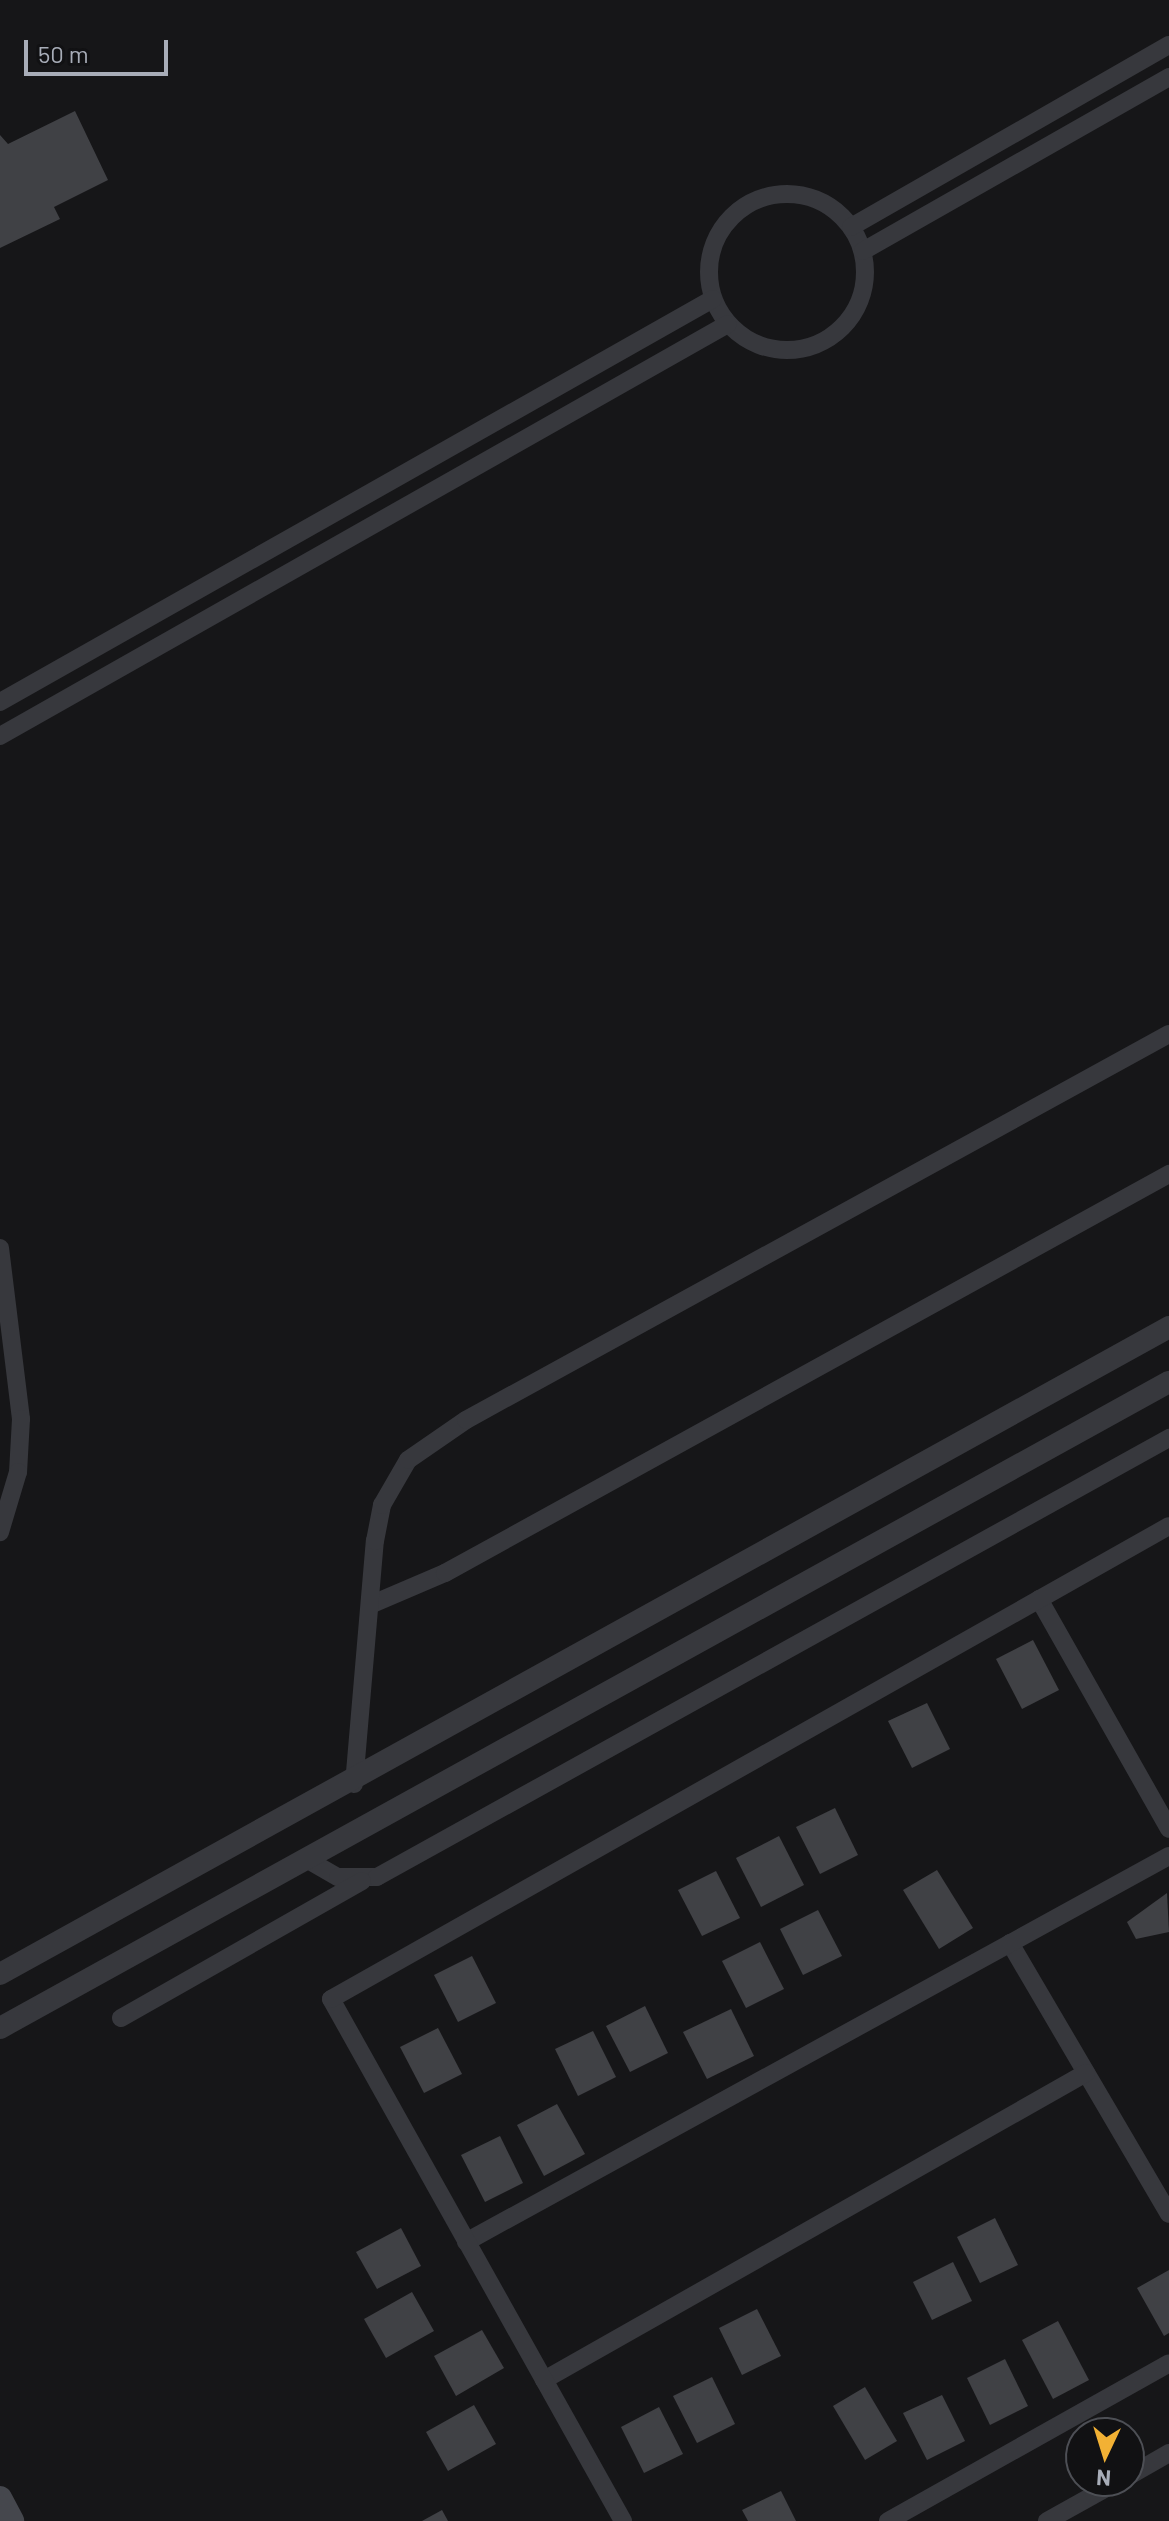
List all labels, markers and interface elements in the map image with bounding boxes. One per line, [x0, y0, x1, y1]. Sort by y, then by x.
scale bar [28, 24, 172, 74]
text: 50 m [38, 39, 89, 68]
north arrow [1065, 2417, 1145, 2497]
text: N [1095, 2465, 1112, 2492]

